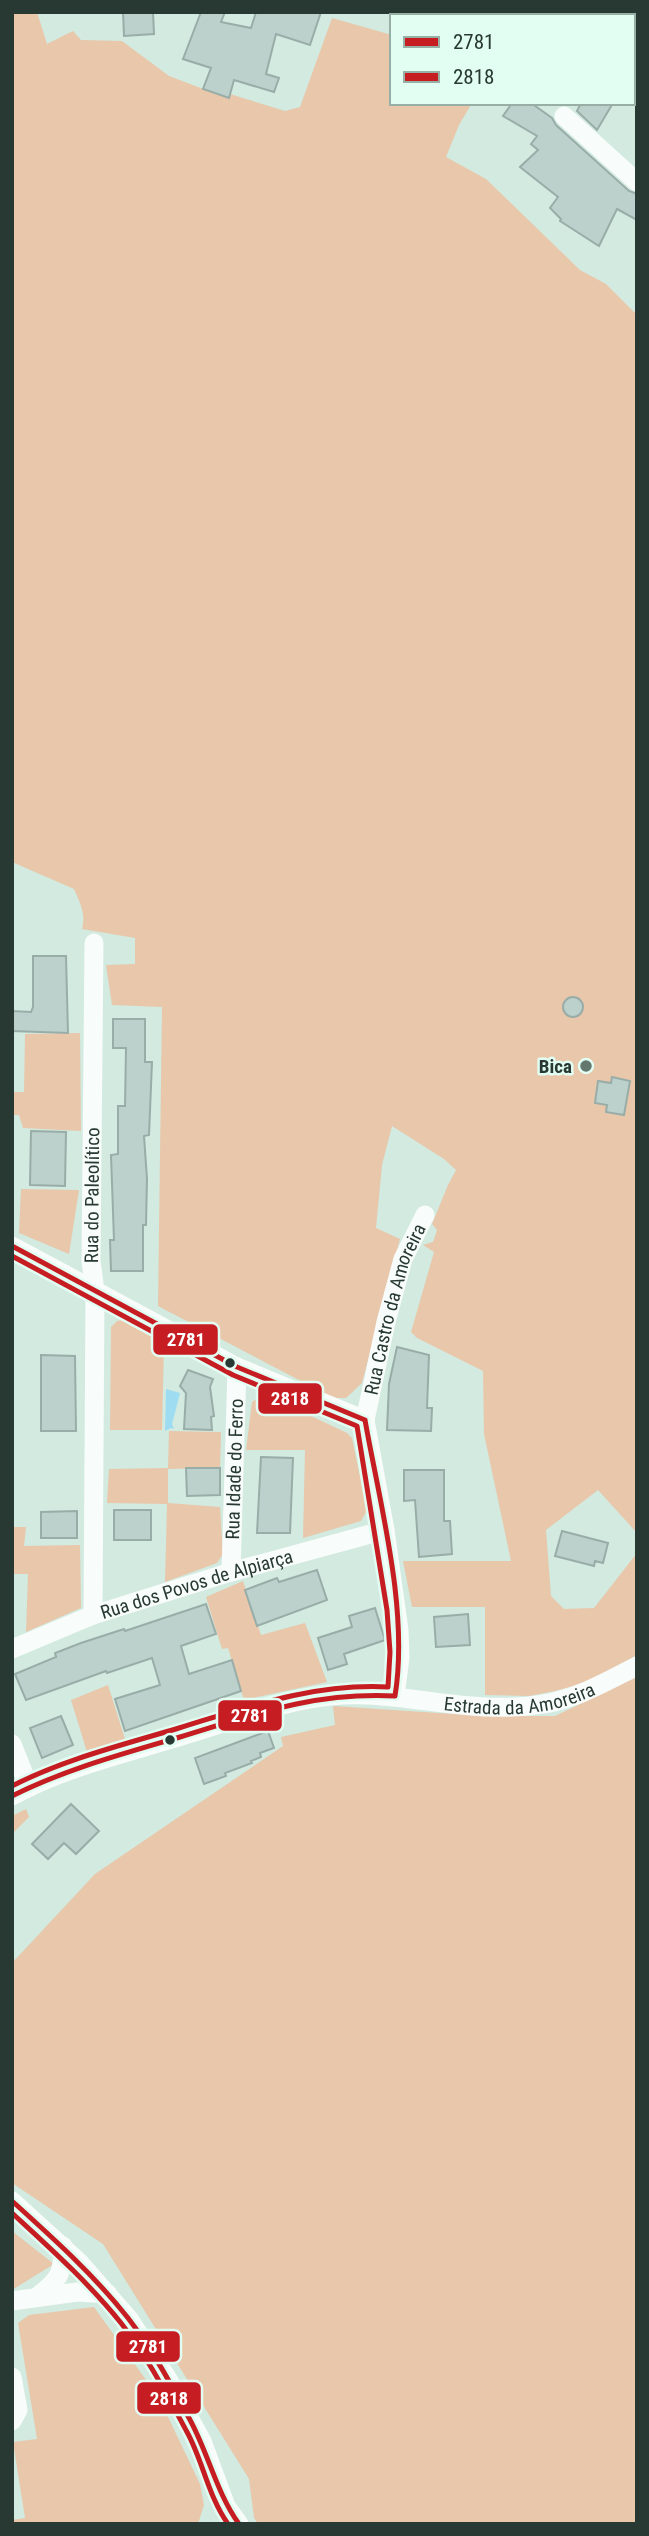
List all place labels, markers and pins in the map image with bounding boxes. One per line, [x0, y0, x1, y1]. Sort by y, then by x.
place label: Bica [539, 1055, 572, 1078]
marker: Bica [578, 1058, 594, 1074]
unlabelled marker [223, 1356, 237, 1370]
unlabelled marker [163, 1733, 177, 1747]

